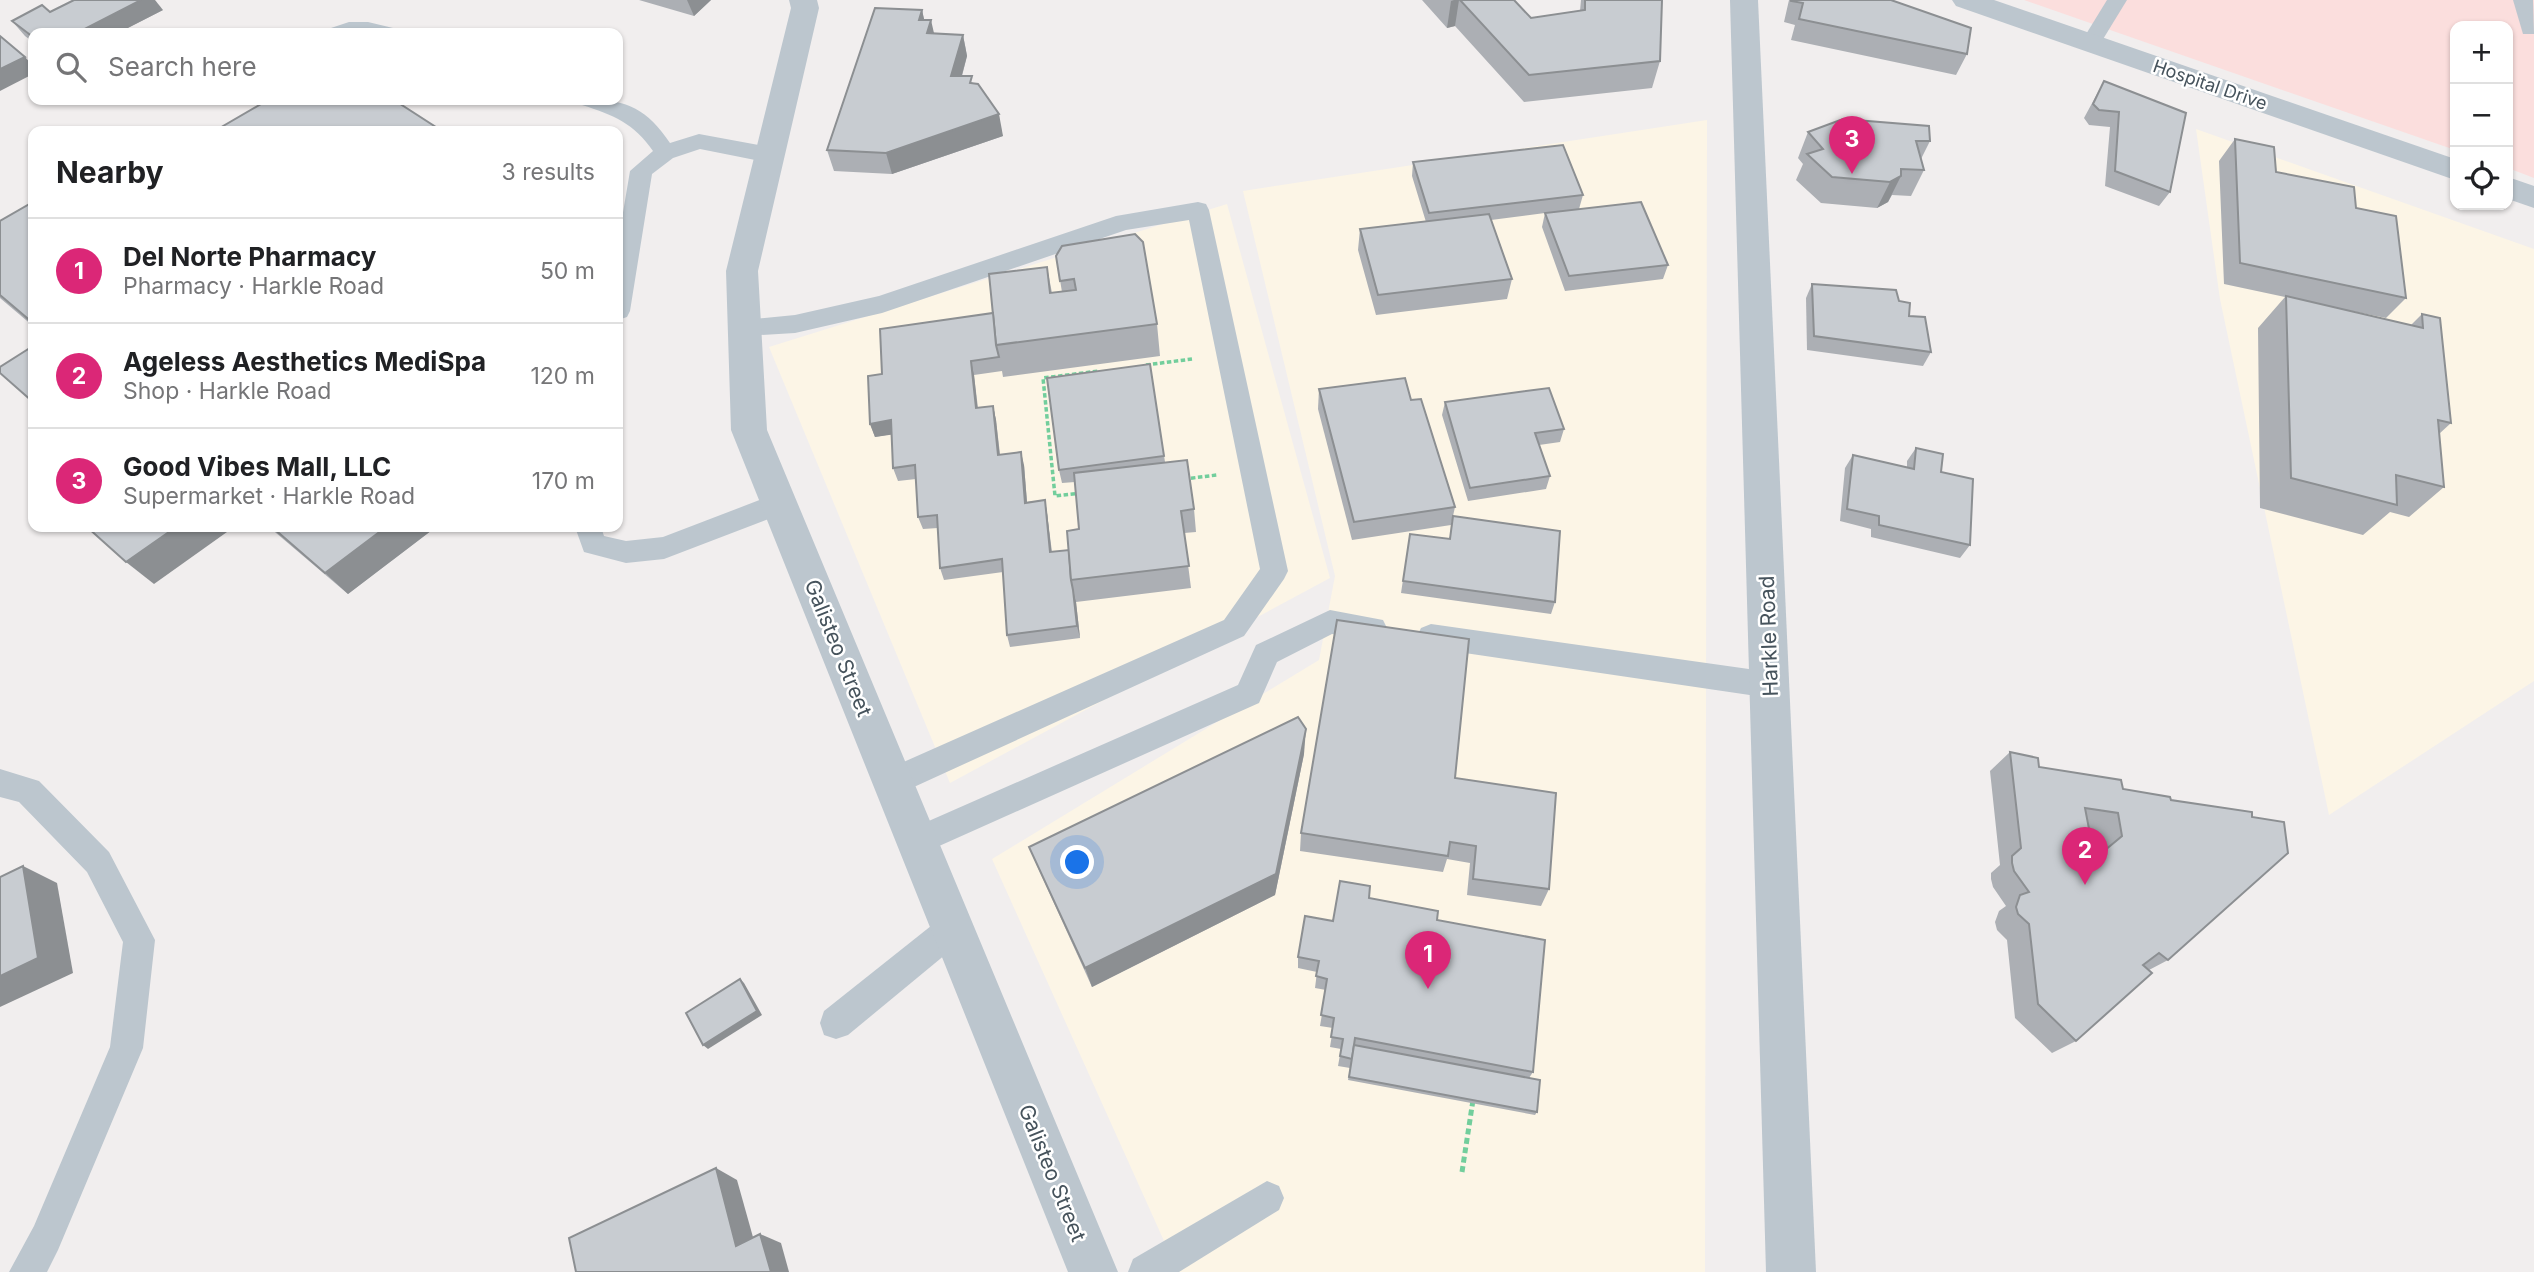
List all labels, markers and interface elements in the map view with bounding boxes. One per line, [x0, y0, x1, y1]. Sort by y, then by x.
map controls [2450, 21, 2513, 210]
button: + [2450, 21, 2513, 84]
search box [28, 28, 623, 105]
icon: search [52, 48, 90, 86]
text: Search here [108, 51, 257, 82]
street label: Hospital Drive [2150, 55, 2270, 114]
button: − [2450, 84, 2513, 147]
pin: 3 [1829, 116, 1875, 174]
button: locate [2450, 147, 2513, 210]
text: Nearby [56, 154, 164, 190]
text: 3 results [502, 158, 595, 186]
text: Del Norte Pharmacy [123, 241, 376, 272]
text: 1 [74, 257, 84, 285]
text: 50 m [540, 257, 595, 285]
text: Pharmacy · Harkle Road [123, 272, 384, 300]
text: Ageless Aesthetics MediSpa [123, 346, 486, 377]
text: 2 [72, 362, 86, 390]
text: 120 m [530, 362, 595, 390]
text: Shop · Harkle Road [123, 377, 331, 405]
text: Good Vibes Mall, LLC [123, 451, 391, 482]
text: 3 [72, 467, 86, 495]
text: 170 m [532, 467, 595, 495]
text: Supermarket · Harkle Road [123, 482, 415, 510]
street label: Harkle Road [1754, 575, 1783, 697]
street label: Galisteo Street [800, 576, 877, 720]
pin: 2 [2062, 827, 2108, 885]
your location [1060, 845, 1094, 879]
pin: 1 [1405, 931, 1451, 989]
street label: Galisteo Street [1014, 1101, 1091, 1245]

